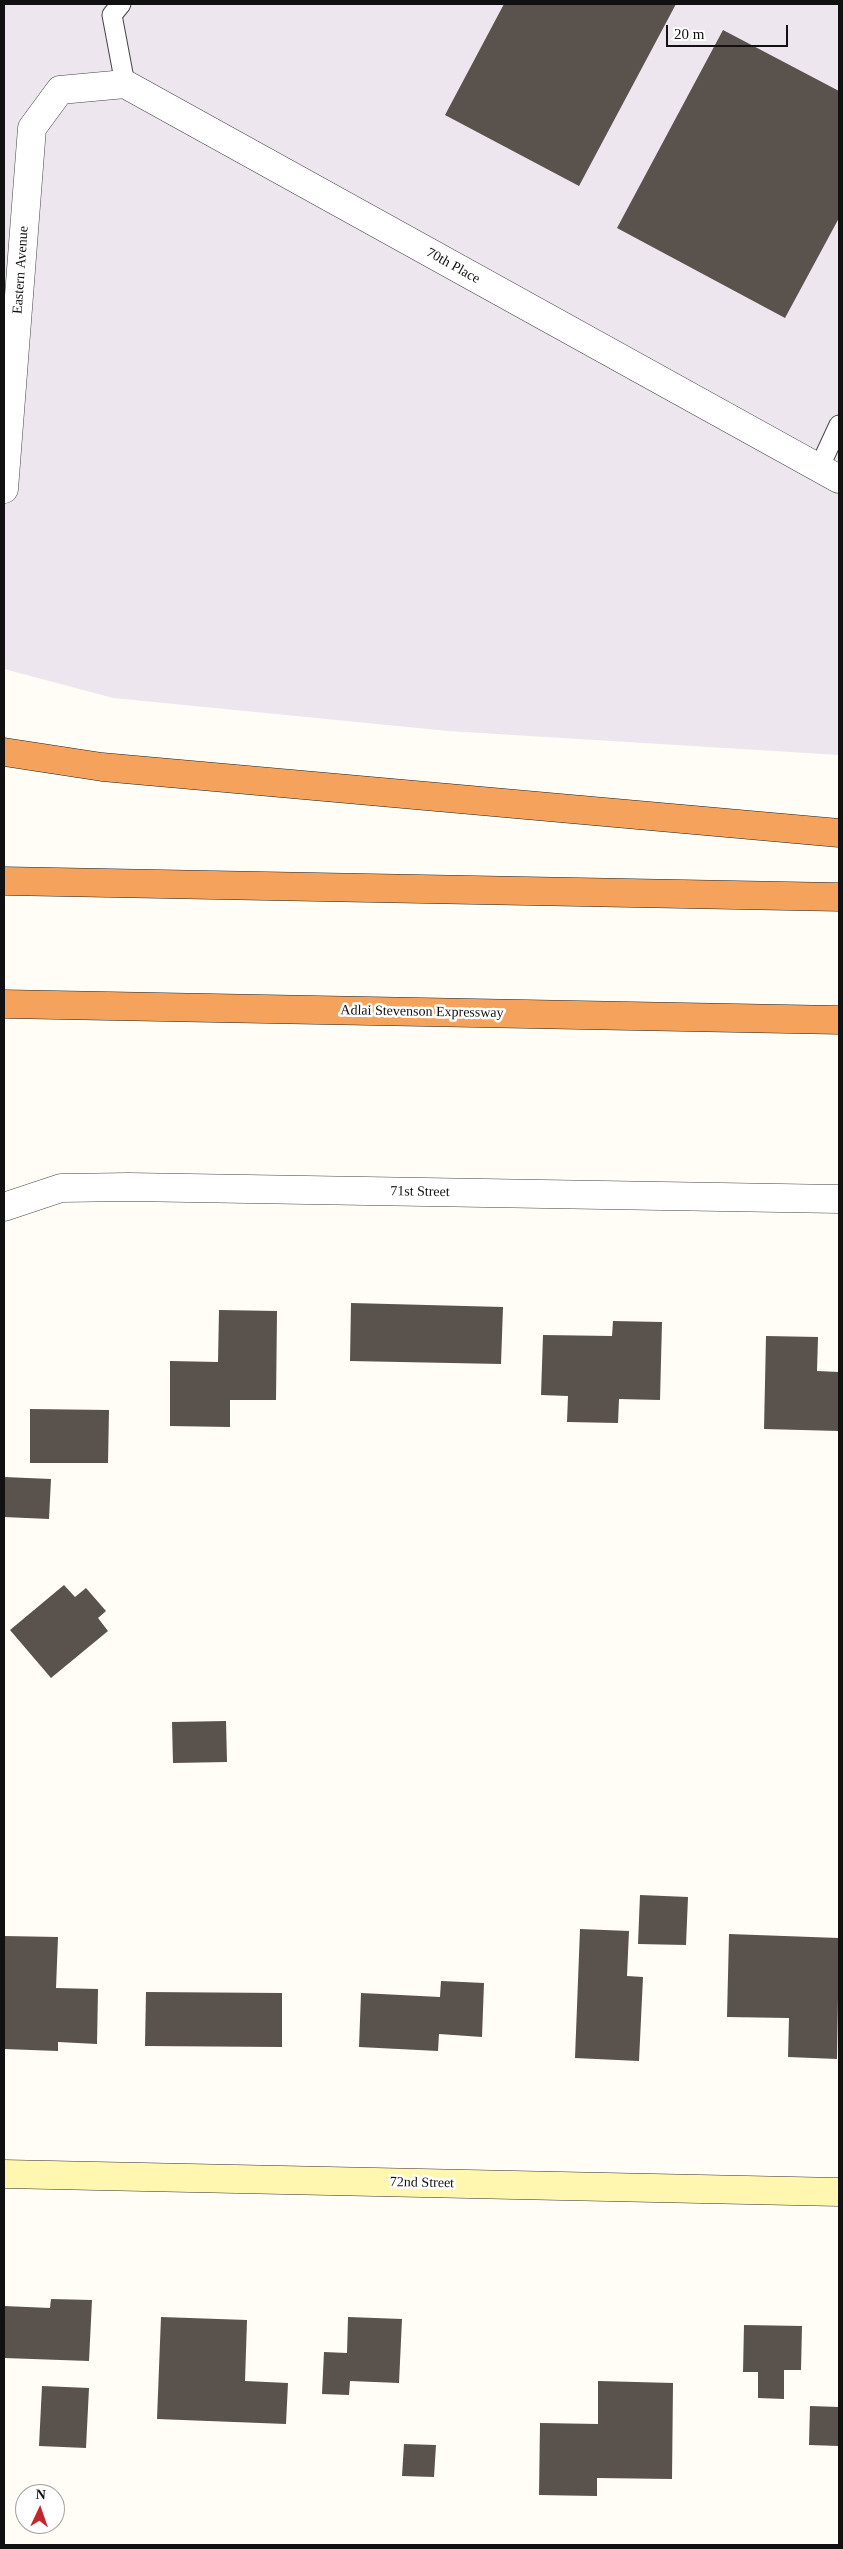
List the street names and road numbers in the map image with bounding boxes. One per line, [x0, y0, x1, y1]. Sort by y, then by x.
street label: Eastern Avenue [10, 226, 32, 314]
street label: 70th Place [423, 244, 483, 288]
street label: Adlai Stevenson Expressway [340, 1002, 504, 1022]
street label: 71st Street [390, 1183, 450, 1201]
street label: 72nd Street [390, 2174, 454, 2192]

